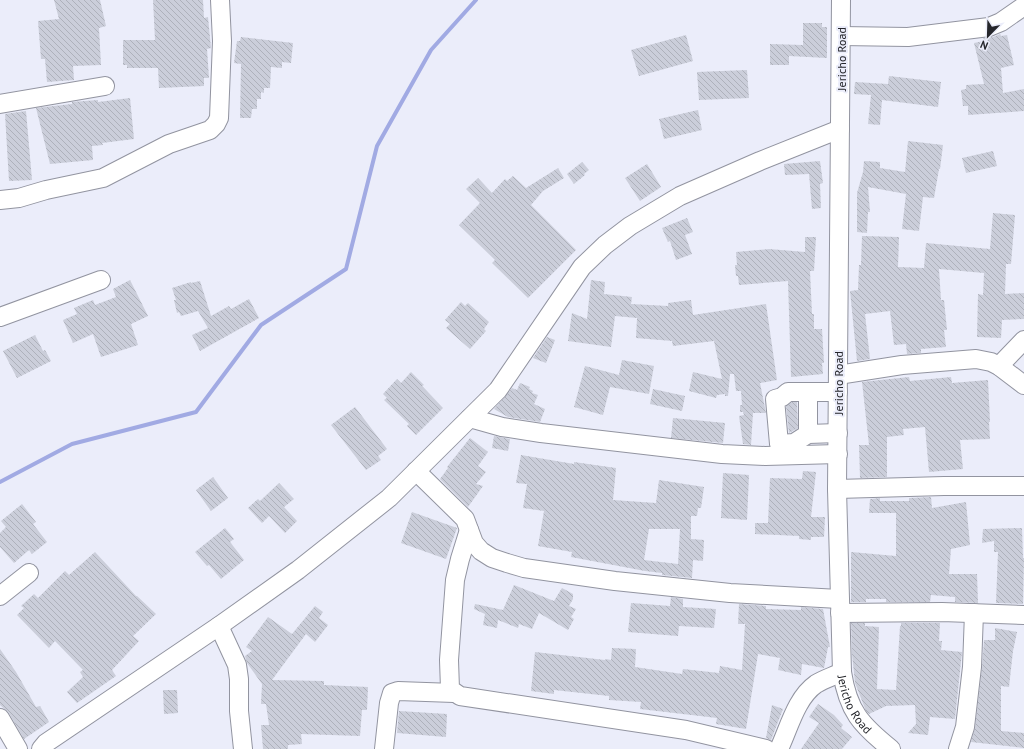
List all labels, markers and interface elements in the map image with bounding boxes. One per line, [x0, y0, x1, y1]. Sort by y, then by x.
north arrow [968, 16, 1008, 56]
street label: Jericho Road [834, 27, 849, 92]
text: N [978, 37, 990, 53]
street label: Jericho Road [831, 351, 846, 416]
street label: Jericho Road [835, 673, 876, 736]

